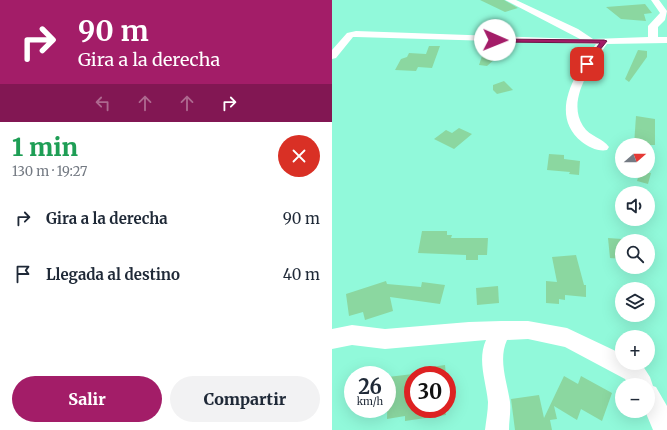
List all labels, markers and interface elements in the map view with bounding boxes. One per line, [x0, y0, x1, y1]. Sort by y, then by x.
text: 90 m [78, 13, 149, 49]
icon: right [12, 16, 64, 68]
position arrow [474, 19, 516, 61]
pin [570, 47, 604, 81]
text: Gira a la derecha [78, 48, 220, 71]
icon: arrive [576, 53, 598, 75]
icon: left [92, 92, 114, 114]
icon: ahead [134, 92, 156, 114]
icon: ahead [176, 92, 198, 114]
icon: right [218, 92, 240, 114]
text: 1 min [12, 132, 78, 163]
button: close [278, 135, 320, 177]
north arrow [615, 138, 655, 178]
map controls [615, 138, 655, 418]
text: 130 m · 19:27 [12, 163, 87, 180]
button: sound [615, 186, 655, 226]
icon: right [12, 207, 34, 229]
text: Gira a la derecha [46, 209, 168, 228]
text: 90 m [283, 209, 320, 228]
button: search [615, 234, 655, 274]
icon: arrive [12, 263, 34, 285]
text: Llegada al destino [46, 265, 180, 284]
text: 40 m [283, 265, 320, 284]
button: layers [615, 282, 655, 322]
button: + [615, 330, 655, 370]
speed limit sign: 30 [404, 366, 456, 418]
text: 26 [358, 374, 382, 399]
button: Salir [12, 376, 162, 422]
button: Compartir [170, 376, 320, 422]
button: − [615, 378, 655, 418]
text: km/h [357, 395, 383, 408]

